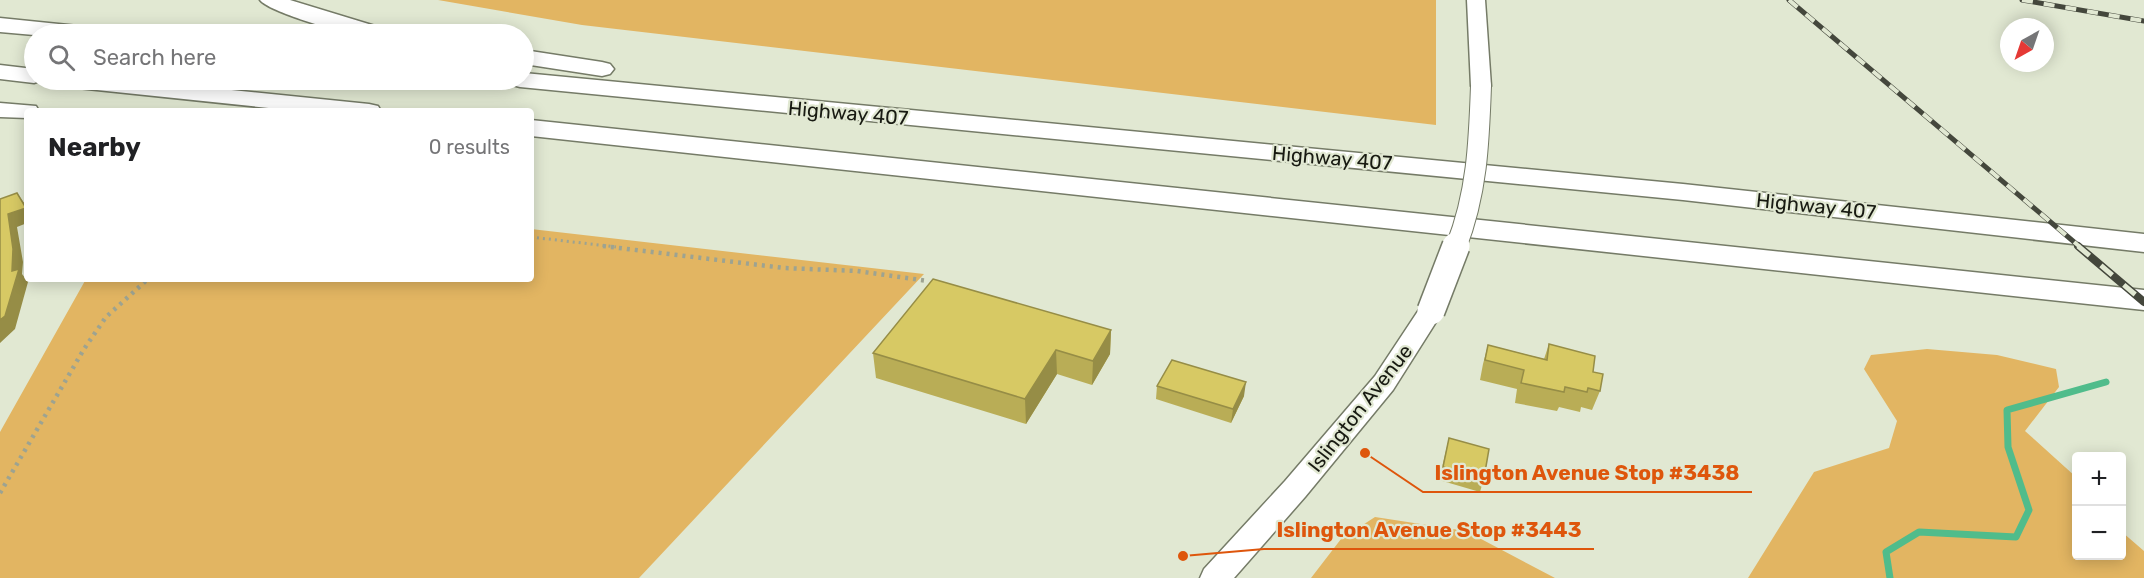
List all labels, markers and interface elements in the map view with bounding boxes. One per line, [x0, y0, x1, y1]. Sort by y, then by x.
north arrow [2000, 18, 2054, 72]
search box [24, 24, 534, 90]
icon: search [45, 41, 78, 74]
text: Search here [93, 44, 216, 71]
street label: Highway 407 [787, 96, 909, 130]
text: Nearby [48, 132, 141, 163]
text: 0 results [429, 135, 510, 159]
street label: Highway 407 [1271, 141, 1393, 175]
street label: Highway 407 [1755, 188, 1877, 224]
street label: Islington Avenue [1303, 339, 1417, 477]
map controls [2072, 452, 2126, 560]
button: + [2072, 452, 2126, 506]
callout: Islington Avenue Stop #3438 [1423, 453, 1752, 492]
text: Islington Avenue Stop #3438 [1435, 460, 1739, 485]
button: − [2072, 506, 2126, 560]
callout: Islington Avenue Stop #3443 [1264, 510, 1594, 549]
text: Islington Avenue Stop #3443 [1276, 517, 1582, 542]

